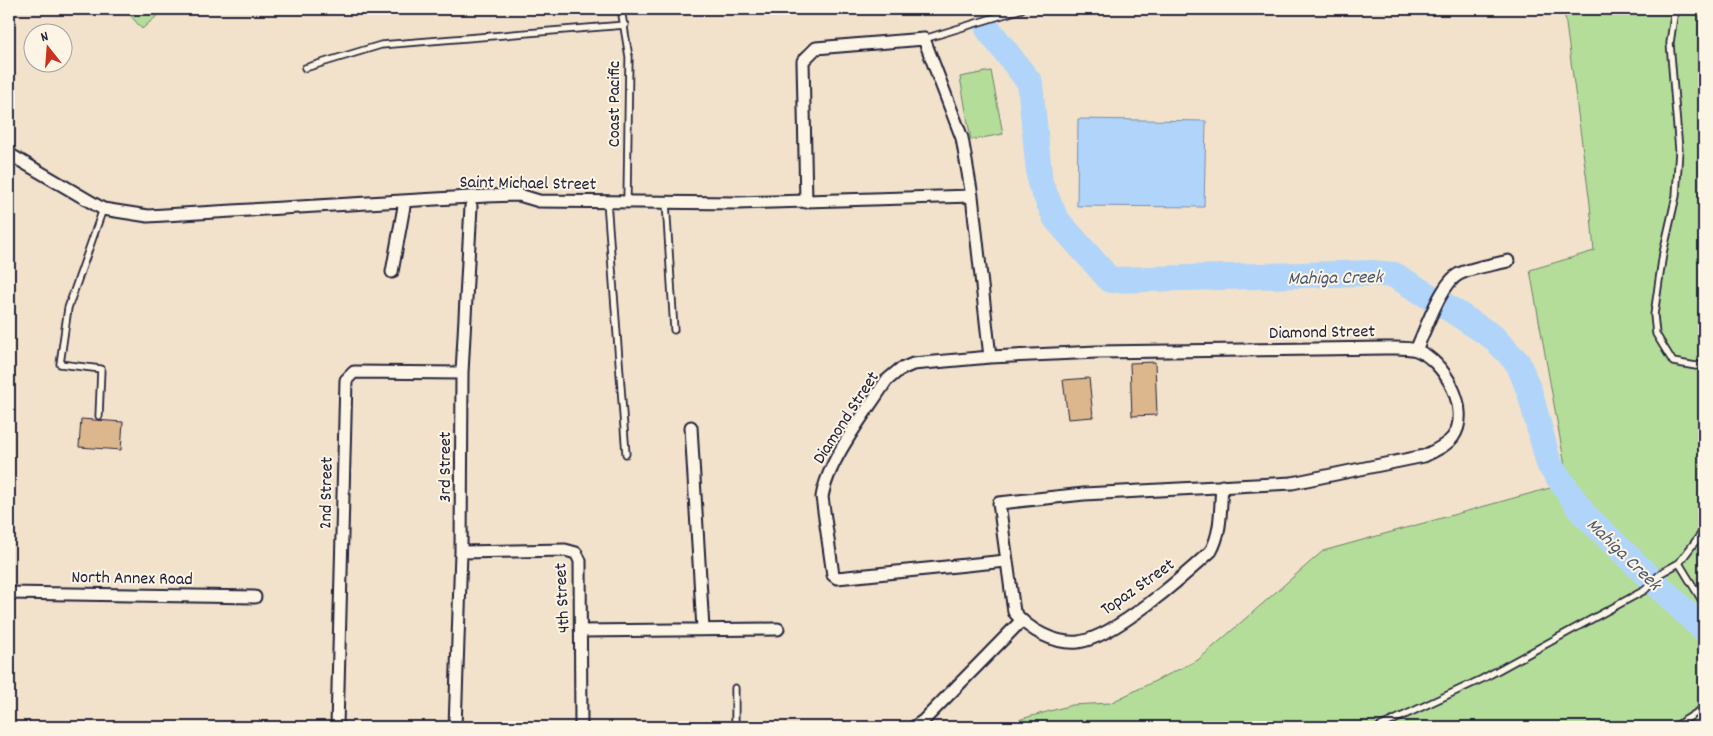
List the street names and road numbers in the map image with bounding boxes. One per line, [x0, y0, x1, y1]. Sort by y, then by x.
street label: Coast Pacific [603, 61, 628, 147]
street label: Saint Michael Street [459, 171, 597, 198]
street label: Diamond Street [1269, 320, 1376, 347]
street label: Diamond Street [808, 367, 887, 470]
street label: 3rd Street [434, 431, 459, 502]
street label: 2nd Street [314, 456, 341, 530]
street label: Topaz Street [1096, 553, 1181, 623]
street label: 4th Street [549, 562, 578, 634]
street label: North Annex Road [71, 566, 193, 593]

